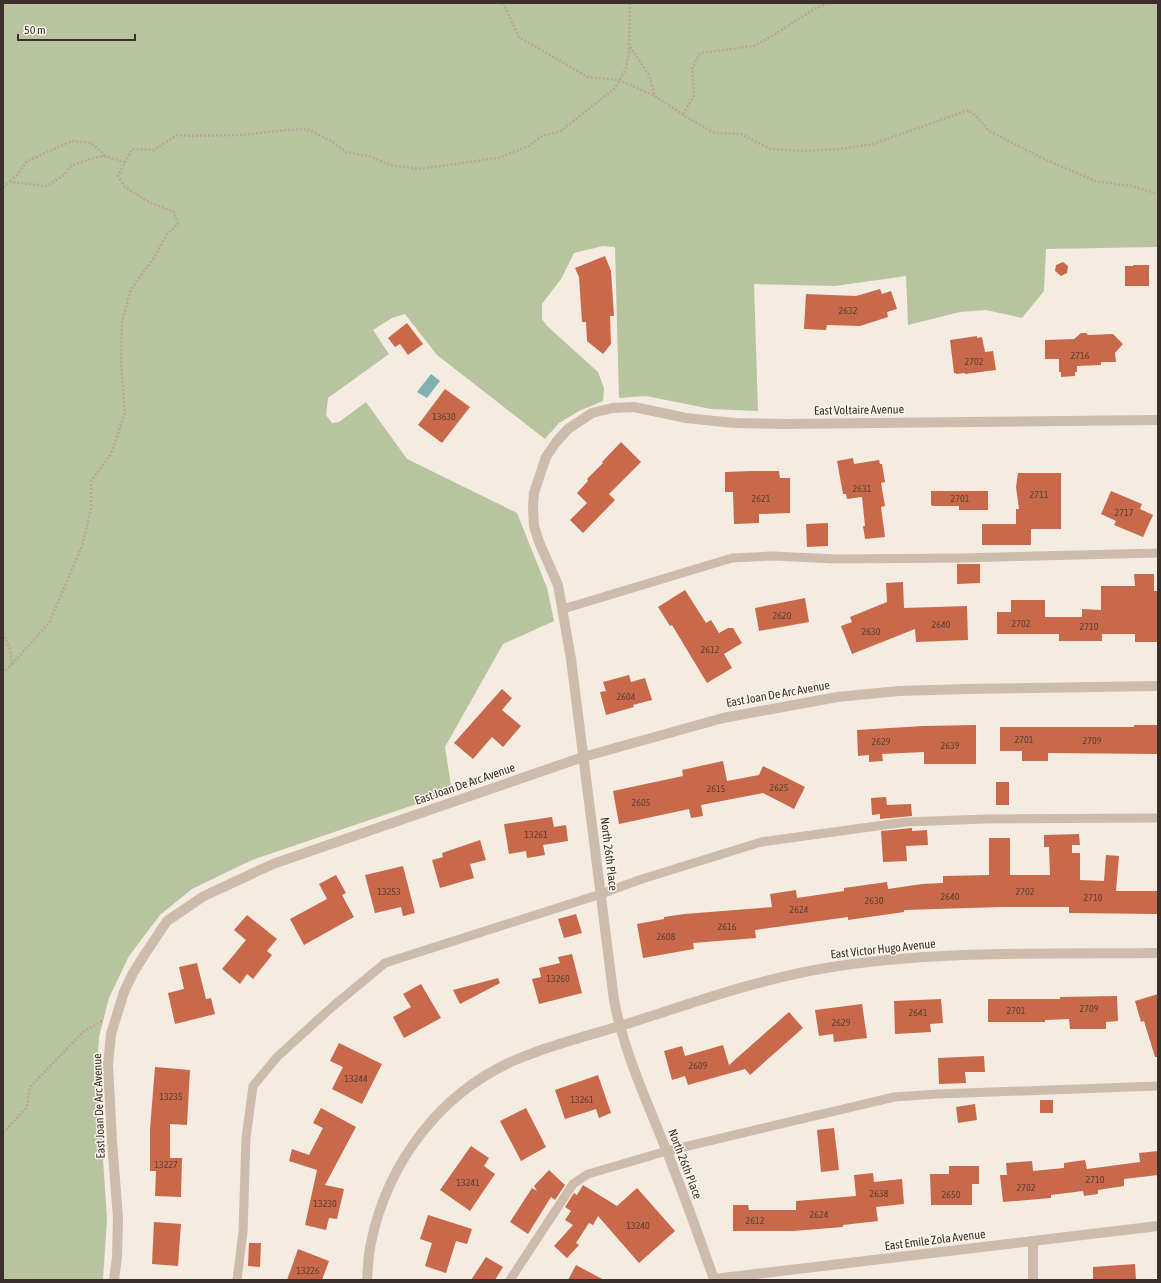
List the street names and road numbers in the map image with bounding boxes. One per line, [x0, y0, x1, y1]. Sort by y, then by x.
street label: East Voltaire Avenue [814, 402, 904, 418]
street label: East Joan De Arc Avenue [725, 678, 831, 710]
street label: East Joan De Arc Avenue [413, 760, 517, 808]
street label: North 26th Place [598, 817, 620, 891]
street label: East Victor Hugo Avenue [830, 937, 936, 961]
street label: East Joan De Arc Avenue [90, 1053, 108, 1159]
street label: North 26th Place [665, 1127, 705, 1201]
street label: East Emile Zola Avenue [884, 1227, 986, 1253]

